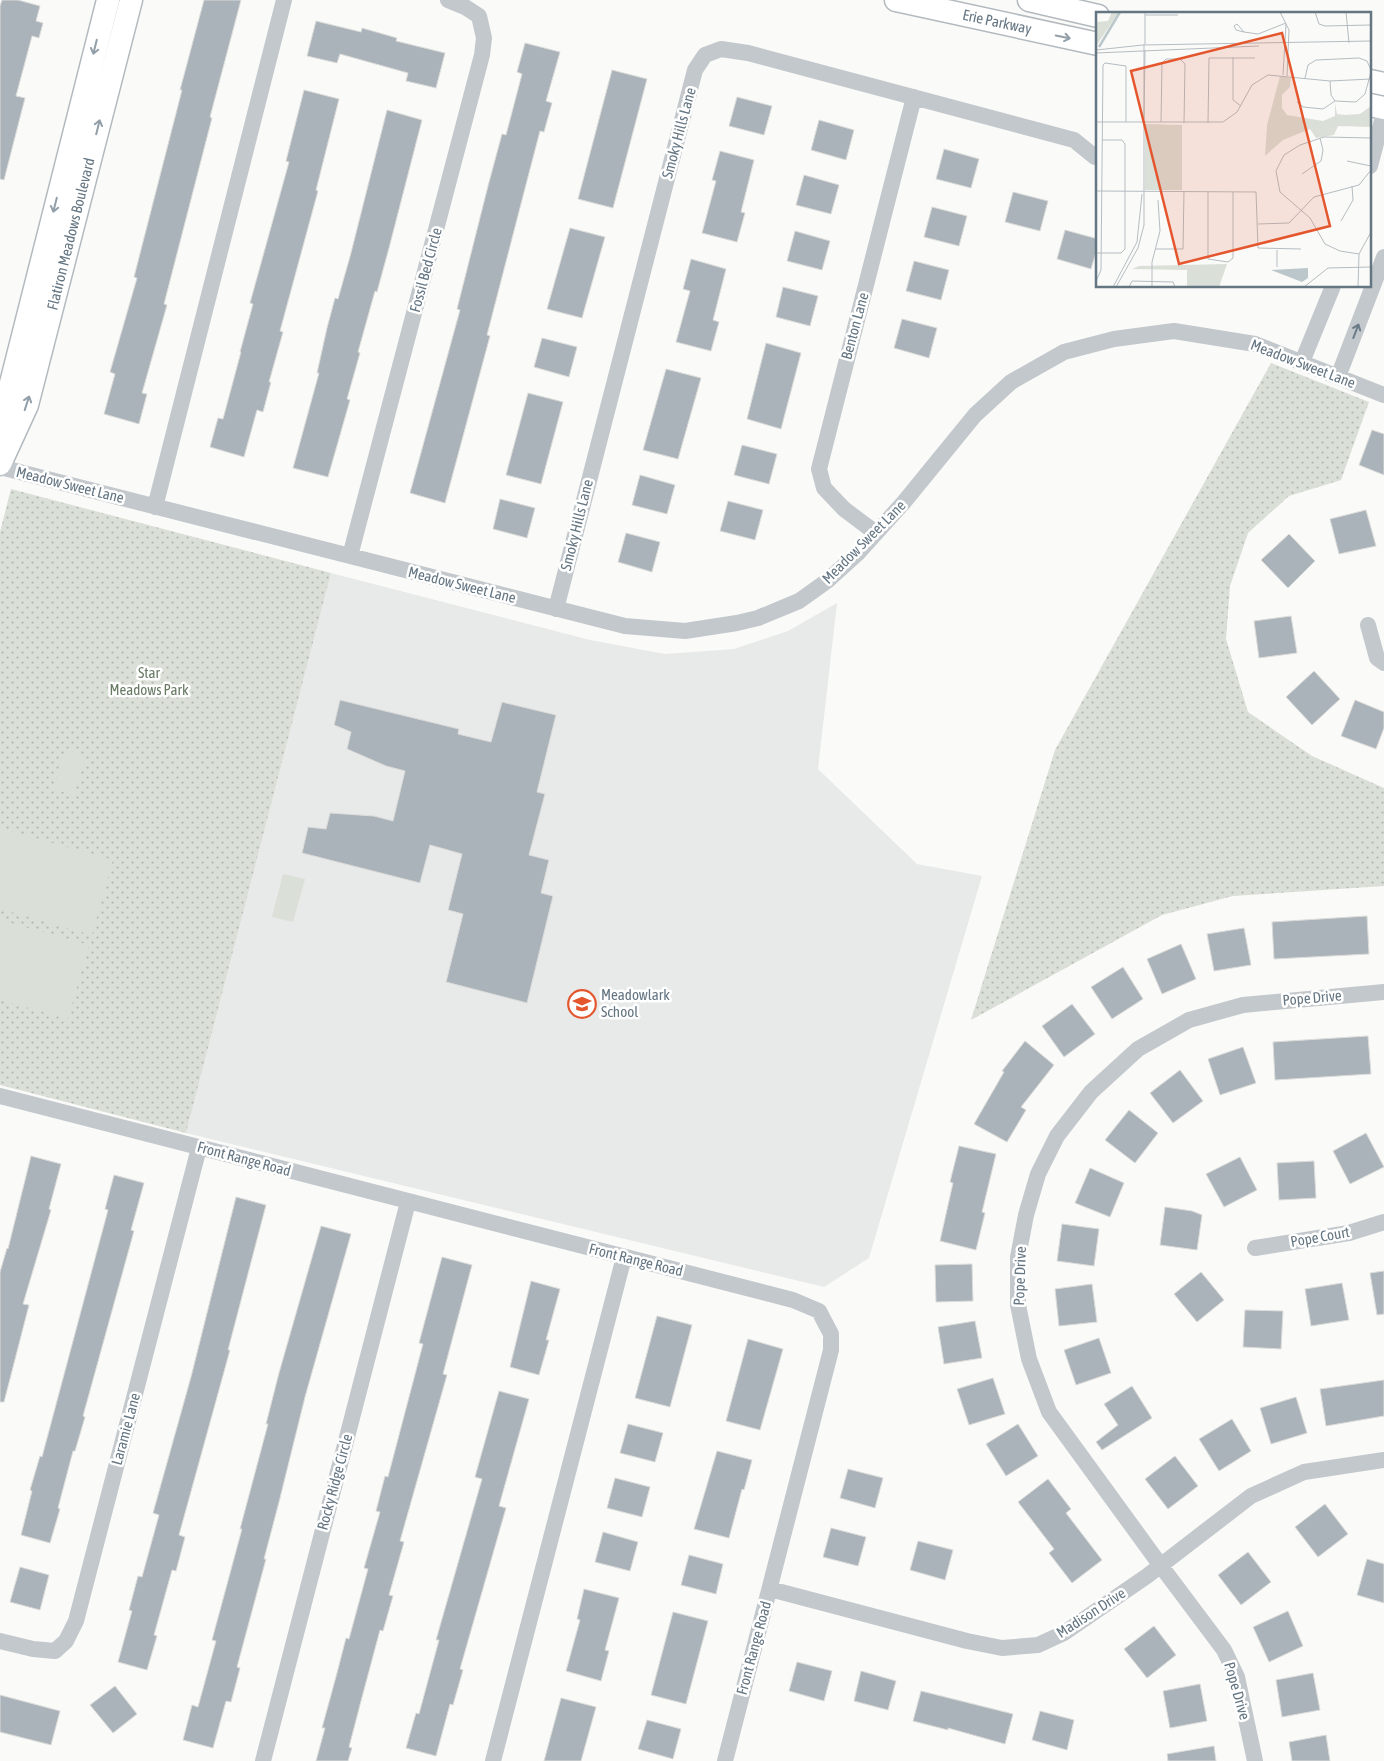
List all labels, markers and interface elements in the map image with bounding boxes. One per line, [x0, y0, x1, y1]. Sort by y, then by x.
street label: Erie Parkway [961, 6, 1033, 37]
inset map [1096, 12, 1372, 288]
one-way arrow [1055, 32, 1071, 42]
one-way arrow [90, 39, 100, 55]
street label: Smoky Hills Lane [658, 85, 699, 180]
one-way arrow [94, 120, 103, 136]
street label: Flatiron Meadows Boulevard [43, 156, 98, 312]
one-way arrow [50, 196, 59, 212]
street label: Fossil Bed Circle [406, 226, 445, 314]
street label: Benton Lane [837, 290, 872, 361]
one-way arrow [1351, 324, 1361, 339]
street label: Meadow Sweet Lane [1249, 336, 1358, 391]
one-way arrow [23, 396, 32, 411]
street label: Meadow Sweet Lane [14, 463, 126, 506]
street label: Smoky Hills Lane [557, 477, 596, 572]
street label: Meadow Sweet Lane [819, 496, 909, 587]
street label: Meadow Sweet Lane [406, 563, 518, 606]
park label: Star Meadows Park [109, 664, 189, 698]
place label: Meadowlark School [601, 986, 670, 1020]
street label: Pope Drive [1282, 986, 1342, 1009]
school or university icon: Meadowlark School [567, 989, 597, 1019]
street label: Front Range Road [195, 1138, 293, 1179]
street label: Pope Court [1289, 1223, 1351, 1250]
street label: Front Range Road [587, 1240, 685, 1279]
street label: Pope Drive [1010, 1246, 1029, 1306]
street label: Laramie Lane [108, 1391, 143, 1467]
street label: Rocky Ridge Circle [314, 1432, 356, 1532]
street label: Madison Drive [1053, 1584, 1128, 1641]
street label: Front Range Road [733, 1599, 774, 1697]
street label: Pope Drive [1221, 1660, 1254, 1722]

